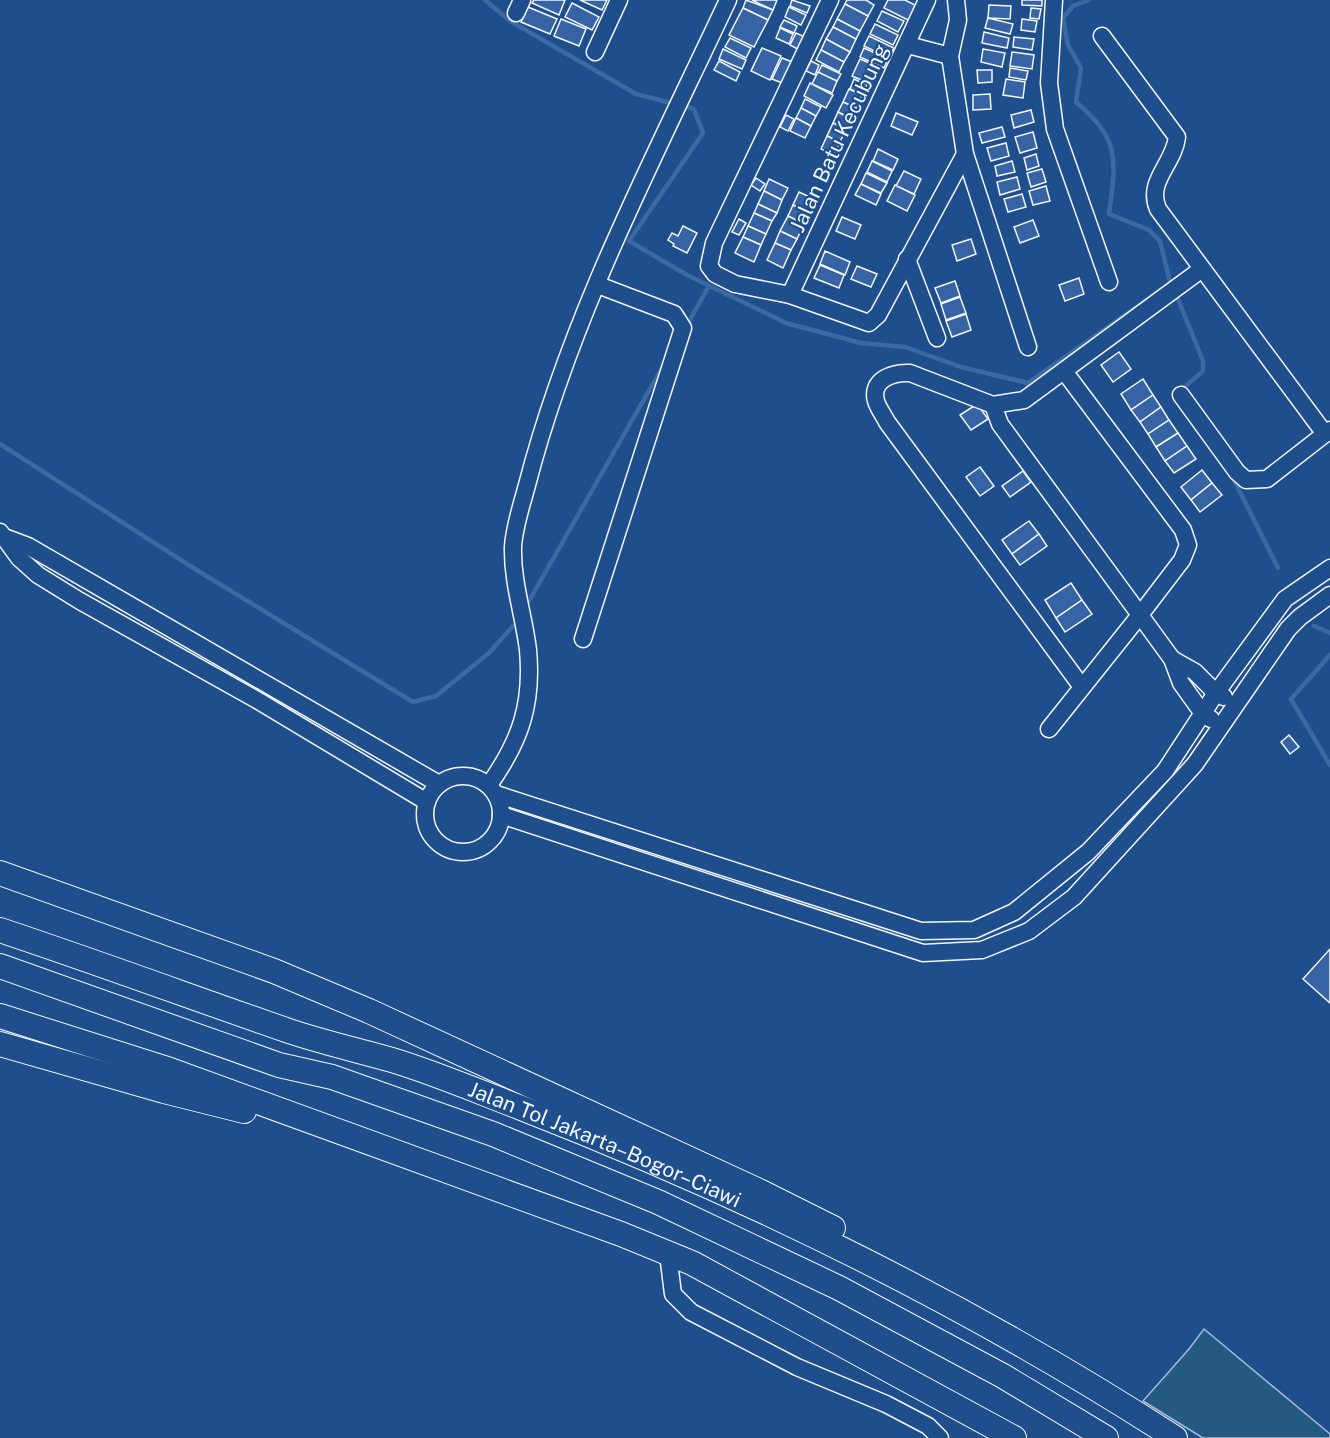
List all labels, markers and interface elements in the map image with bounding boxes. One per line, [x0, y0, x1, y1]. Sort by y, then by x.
street label: Jalan Batu Kecubung [784, 40, 894, 236]
street label: Jalan Tol Jakarta–Bogor–Ciawi [465, 1076, 745, 1212]

